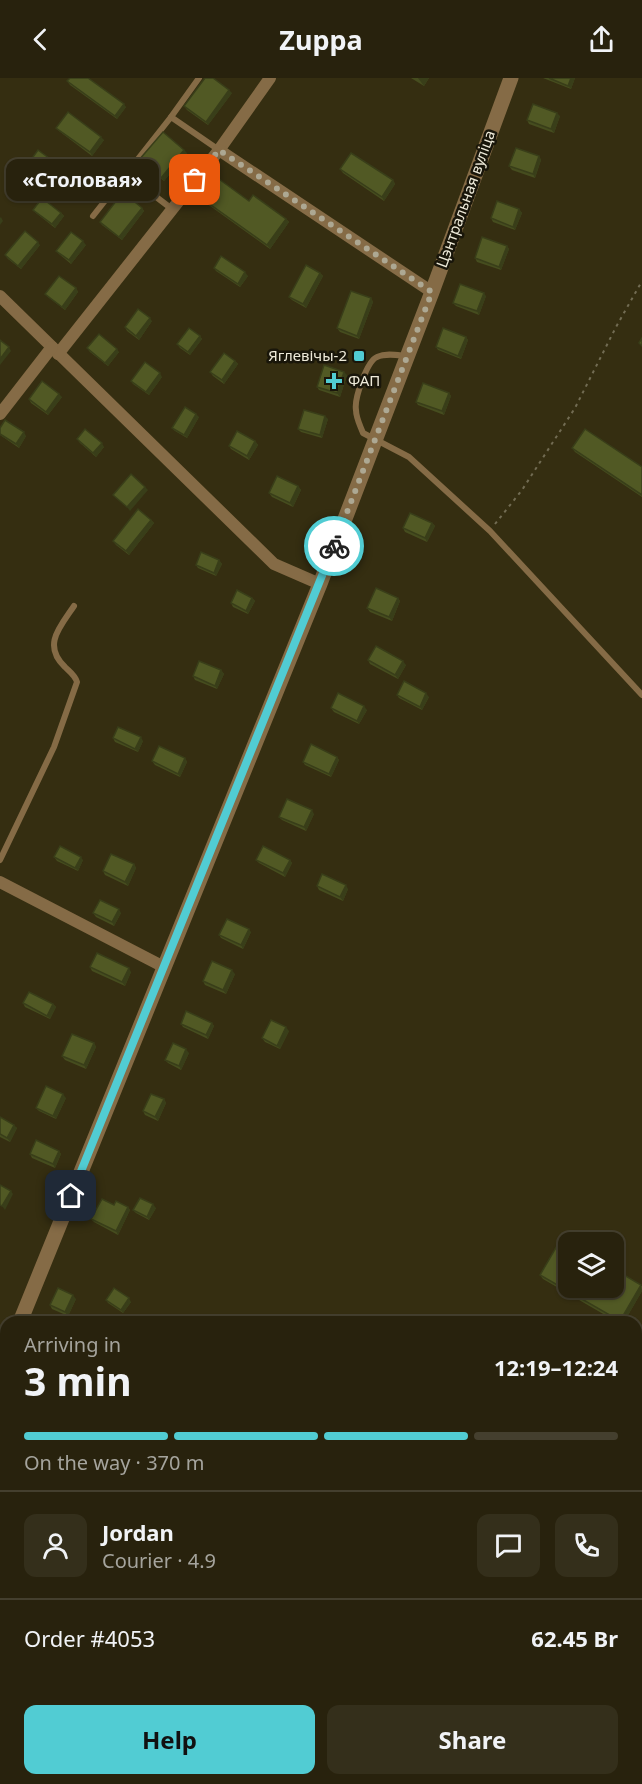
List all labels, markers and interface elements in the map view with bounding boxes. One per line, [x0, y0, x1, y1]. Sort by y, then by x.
text: Zuppa [279, 21, 363, 58]
icon: back [24, 23, 57, 56]
icon: share [585, 23, 618, 56]
street label: Цэнтральная вуліца [431, 127, 499, 270]
pin [169, 154, 220, 205]
callout: «Столовая» [6, 159, 159, 201]
icon: bag [178, 163, 211, 196]
text: «Столовая» [22, 166, 143, 193]
place label: Яглевічы-2 [268, 345, 347, 365]
marker: Яглевічы-2 [352, 349, 366, 363]
place label: ФАП [348, 370, 380, 390]
marker: ФАП [325, 372, 343, 390]
courier [304, 516, 364, 576]
icon: bike [318, 530, 351, 563]
pin [45, 1170, 96, 1221]
icon: home [54, 1179, 87, 1212]
map controls [558, 1232, 624, 1298]
button: layers [558, 1232, 624, 1298]
text: Arriving in [24, 1331, 121, 1358]
text: 12:19–12:24 [494, 1352, 618, 1382]
text: 3 min [24, 1354, 131, 1407]
text: On the way · 370 m [24, 1449, 204, 1476]
button: person [24, 1514, 87, 1577]
button: chat [477, 1514, 540, 1577]
button: phone [555, 1514, 618, 1577]
text: Jordan [102, 1517, 174, 1547]
text: Courier · 4.9 [102, 1547, 216, 1574]
text: Order #4053 [24, 1623, 155, 1653]
text: 62.45 Br [531, 1623, 618, 1653]
button: Help [24, 1705, 315, 1774]
button: Share [327, 1705, 618, 1774]

